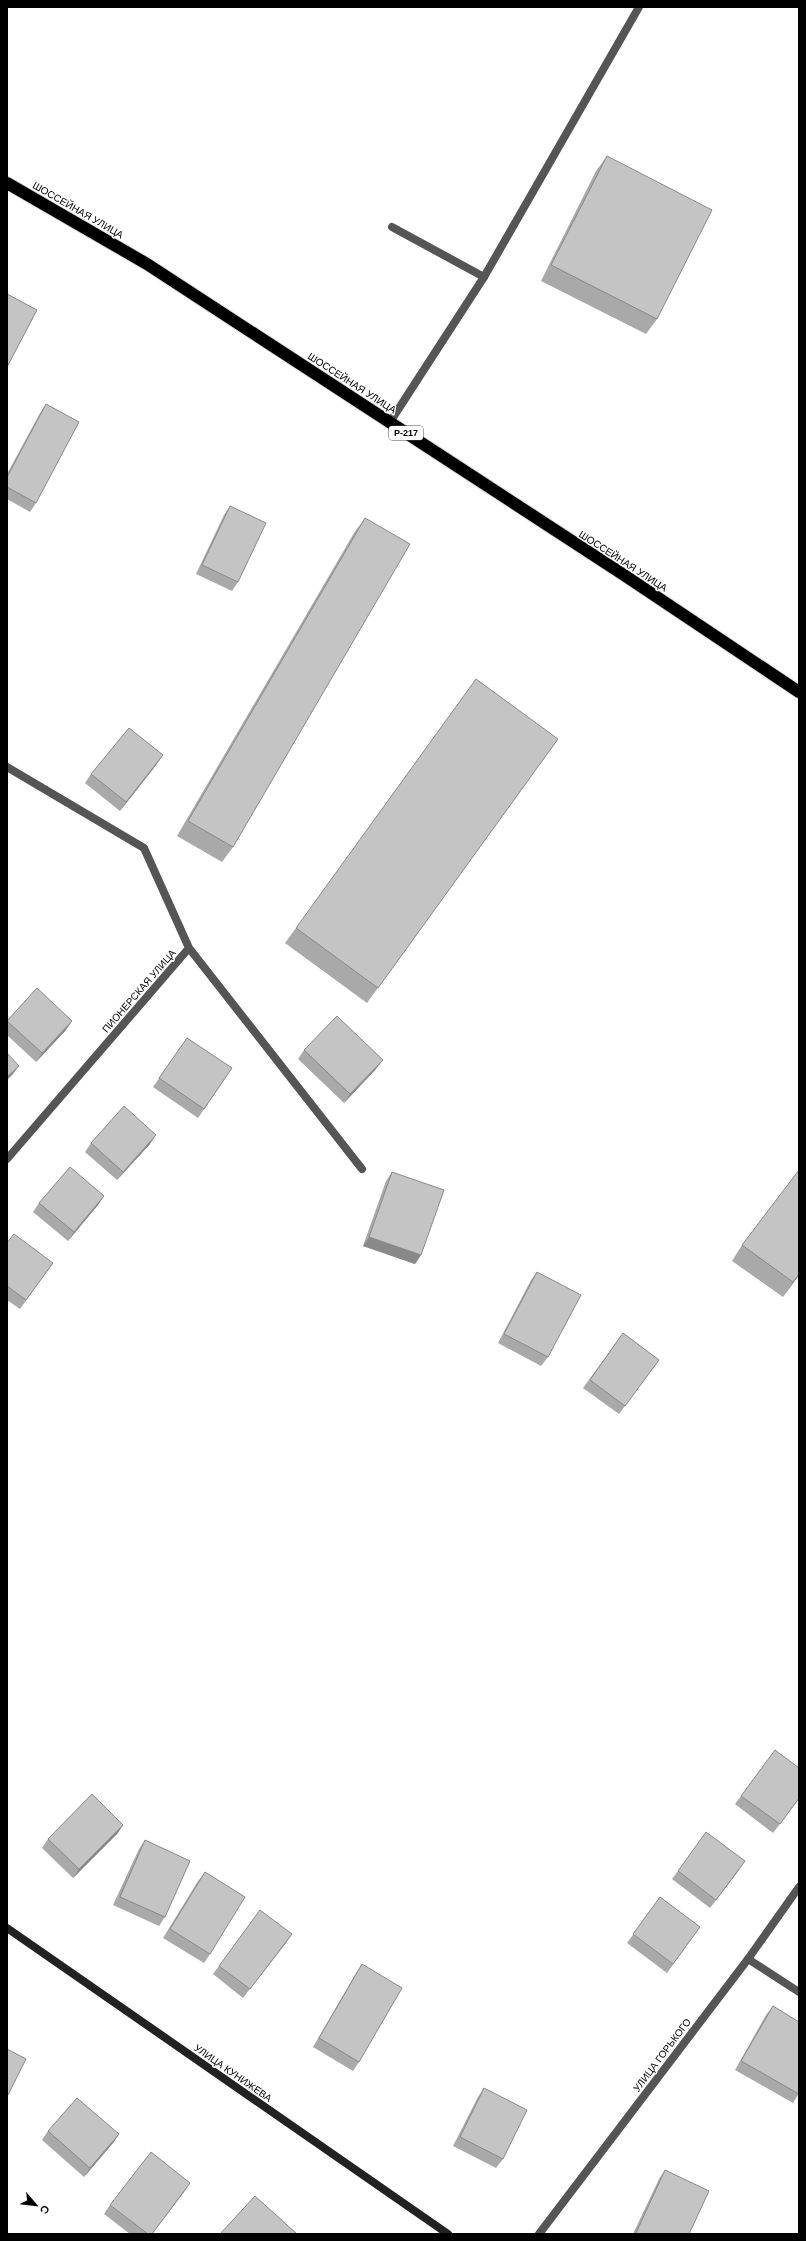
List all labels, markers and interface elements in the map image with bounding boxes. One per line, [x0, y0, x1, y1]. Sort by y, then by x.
street label: ШОССЕЙНАЯ УЛИЦА [31, 179, 126, 241]
street label: ШОССЕЙНАЯ УЛИЦА [306, 350, 399, 416]
road number: Р-217 [389, 426, 423, 440]
street label: ШОССЕЙНАЯ УЛИЦА [577, 528, 670, 594]
street label: ПИОНЕРСКАЯ УЛИЦА [100, 947, 178, 1035]
street label: УЛИЦА ГОРЬКОГО [631, 2016, 693, 2094]
street label: УЛИЦА КУНИЖЕВА [192, 2042, 274, 2104]
north arrow [16, 2185, 56, 2225]
text: С [38, 2203, 52, 2216]

